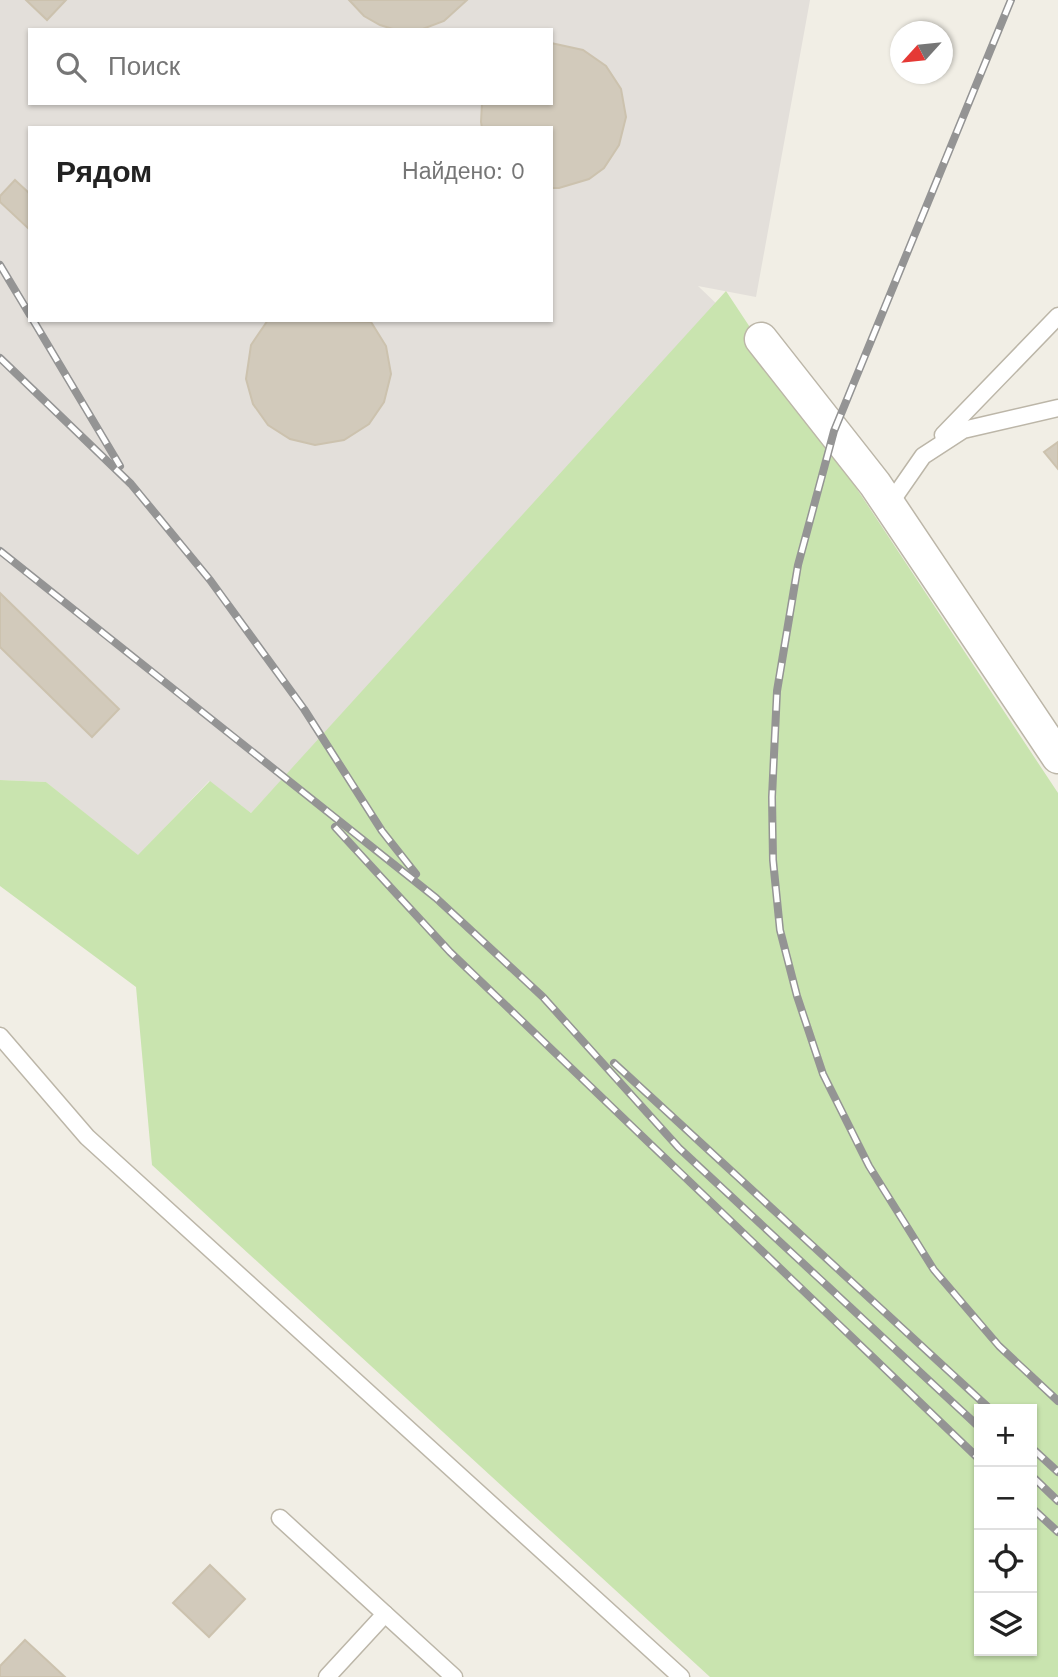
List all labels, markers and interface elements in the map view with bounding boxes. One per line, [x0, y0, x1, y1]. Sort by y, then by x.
north arrow [890, 21, 953, 84]
search box [28, 28, 553, 105]
icon: search [52, 48, 90, 86]
text: Поиск [108, 51, 180, 81]
text: Рядом [56, 154, 152, 189]
text: Найдено: 0 [402, 158, 525, 185]
map controls [974, 1404, 1037, 1656]
button: + [974, 1404, 1037, 1467]
button: − [974, 1467, 1037, 1530]
button: locate [974, 1530, 1037, 1593]
button: layers [974, 1593, 1037, 1656]

